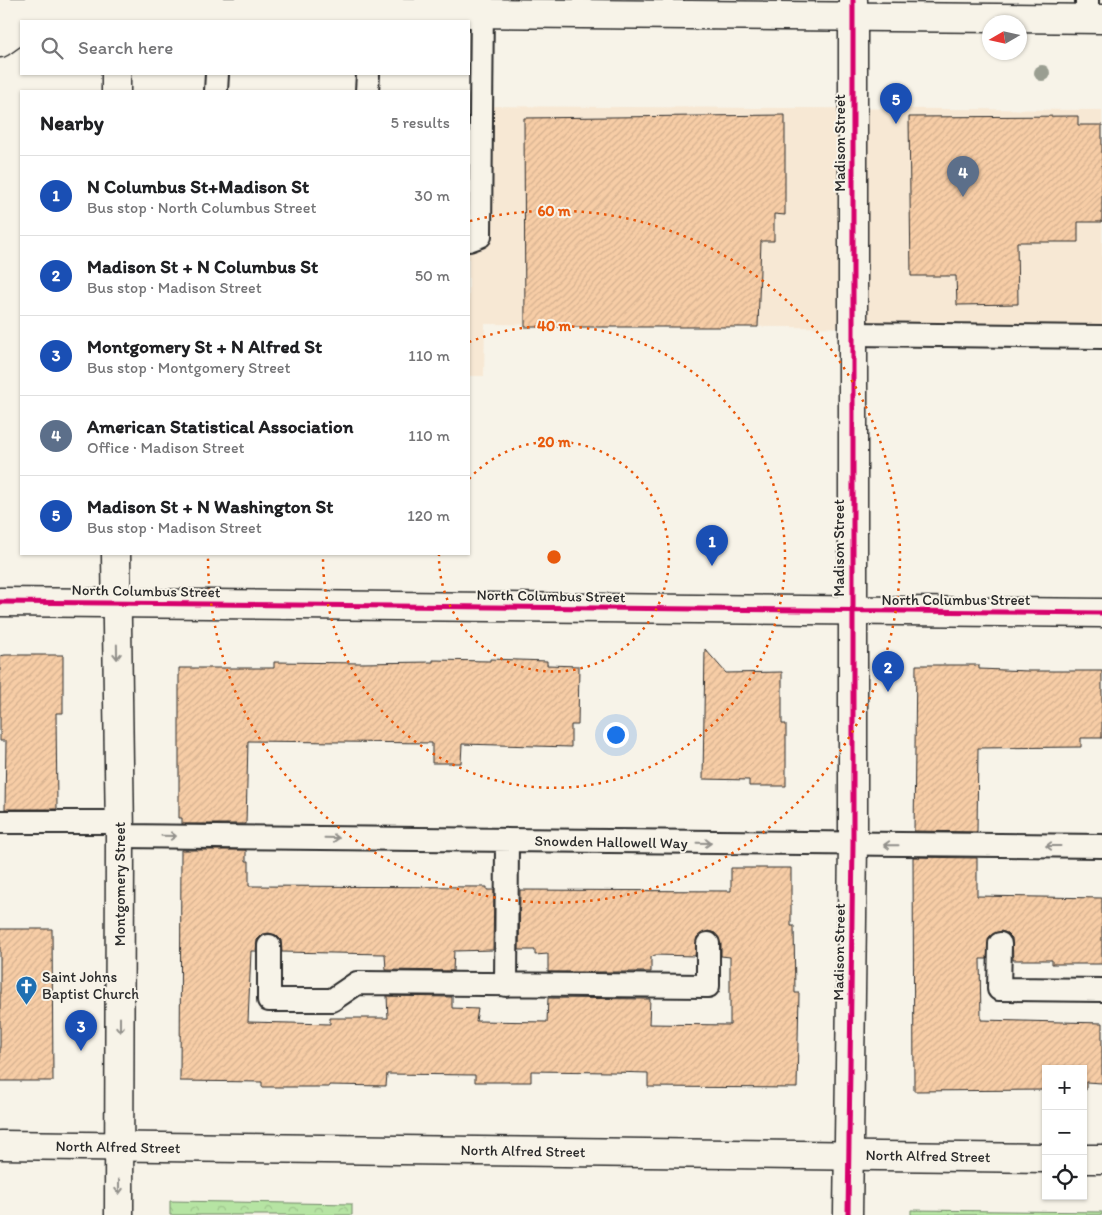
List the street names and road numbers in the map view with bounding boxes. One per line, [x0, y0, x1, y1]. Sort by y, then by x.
street label: Madison Street [831, 94, 849, 192]
street label: Madison Street [830, 499, 848, 597]
street label: North Columbus Street [71, 581, 221, 601]
street label: North Columbus Street [476, 586, 626, 606]
street label: North Columbus Street [882, 591, 1031, 609]
street label: Montgomery Street [111, 821, 129, 946]
street label: Snowden Hallowell Way [534, 832, 688, 852]
street label: Madison Street [829, 903, 849, 1001]
street label: North Alfred Street [55, 1137, 181, 1157]
street label: North Alfred Street [460, 1141, 586, 1161]
street label: North Alfred Street [865, 1146, 991, 1166]

